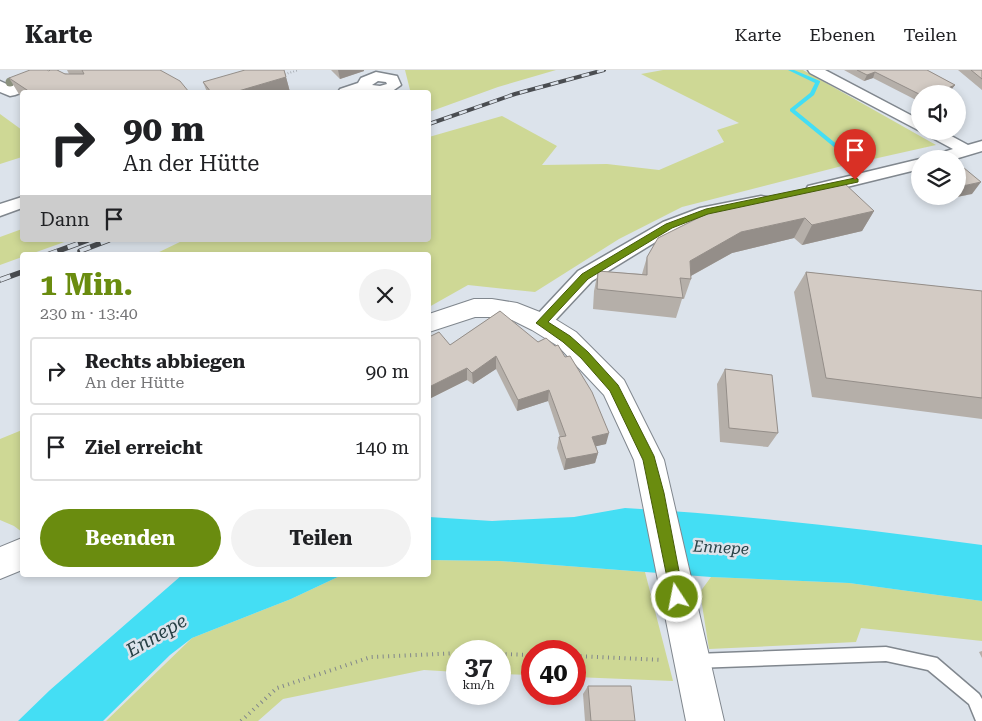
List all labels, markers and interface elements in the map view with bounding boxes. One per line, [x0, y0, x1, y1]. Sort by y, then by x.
text: Karte [25, 21, 93, 49]
text: Karte [735, 24, 781, 45]
text: Ebenen [809, 24, 875, 45]
text: Teilen [903, 24, 957, 45]
map controls [911, 85, 966, 205]
button: sound [911, 85, 966, 140]
text: 90 m [123, 109, 205, 150]
icon: right [40, 110, 105, 175]
pin [834, 129, 876, 180]
icon: arrive [841, 136, 869, 164]
button: layers [911, 150, 966, 205]
text: An der Hütte [123, 151, 259, 176]
icon: arrive [100, 205, 128, 233]
text: Dann [40, 208, 90, 231]
text: 1 Min. [40, 267, 133, 302]
button: close [359, 269, 411, 321]
text: 230 m · 13:40 [40, 304, 138, 323]
text: Rechts abbiegen [85, 350, 245, 373]
icon: right [42, 357, 70, 385]
text: 90 m [366, 360, 409, 383]
text: An der Hütte [85, 373, 184, 392]
icon: arrive [42, 433, 70, 461]
text: Ziel erreicht [85, 436, 203, 459]
text: 140 m [355, 436, 409, 459]
button: Beenden [40, 509, 221, 567]
button: Teilen [231, 509, 411, 567]
water label: Ennepe [692, 536, 749, 558]
position arrow [650, 570, 702, 622]
water label: Ennepe [121, 609, 191, 662]
speed limit sign: 40 [521, 640, 586, 705]
text: 37 [464, 652, 493, 681]
text: km/h [462, 678, 495, 692]

